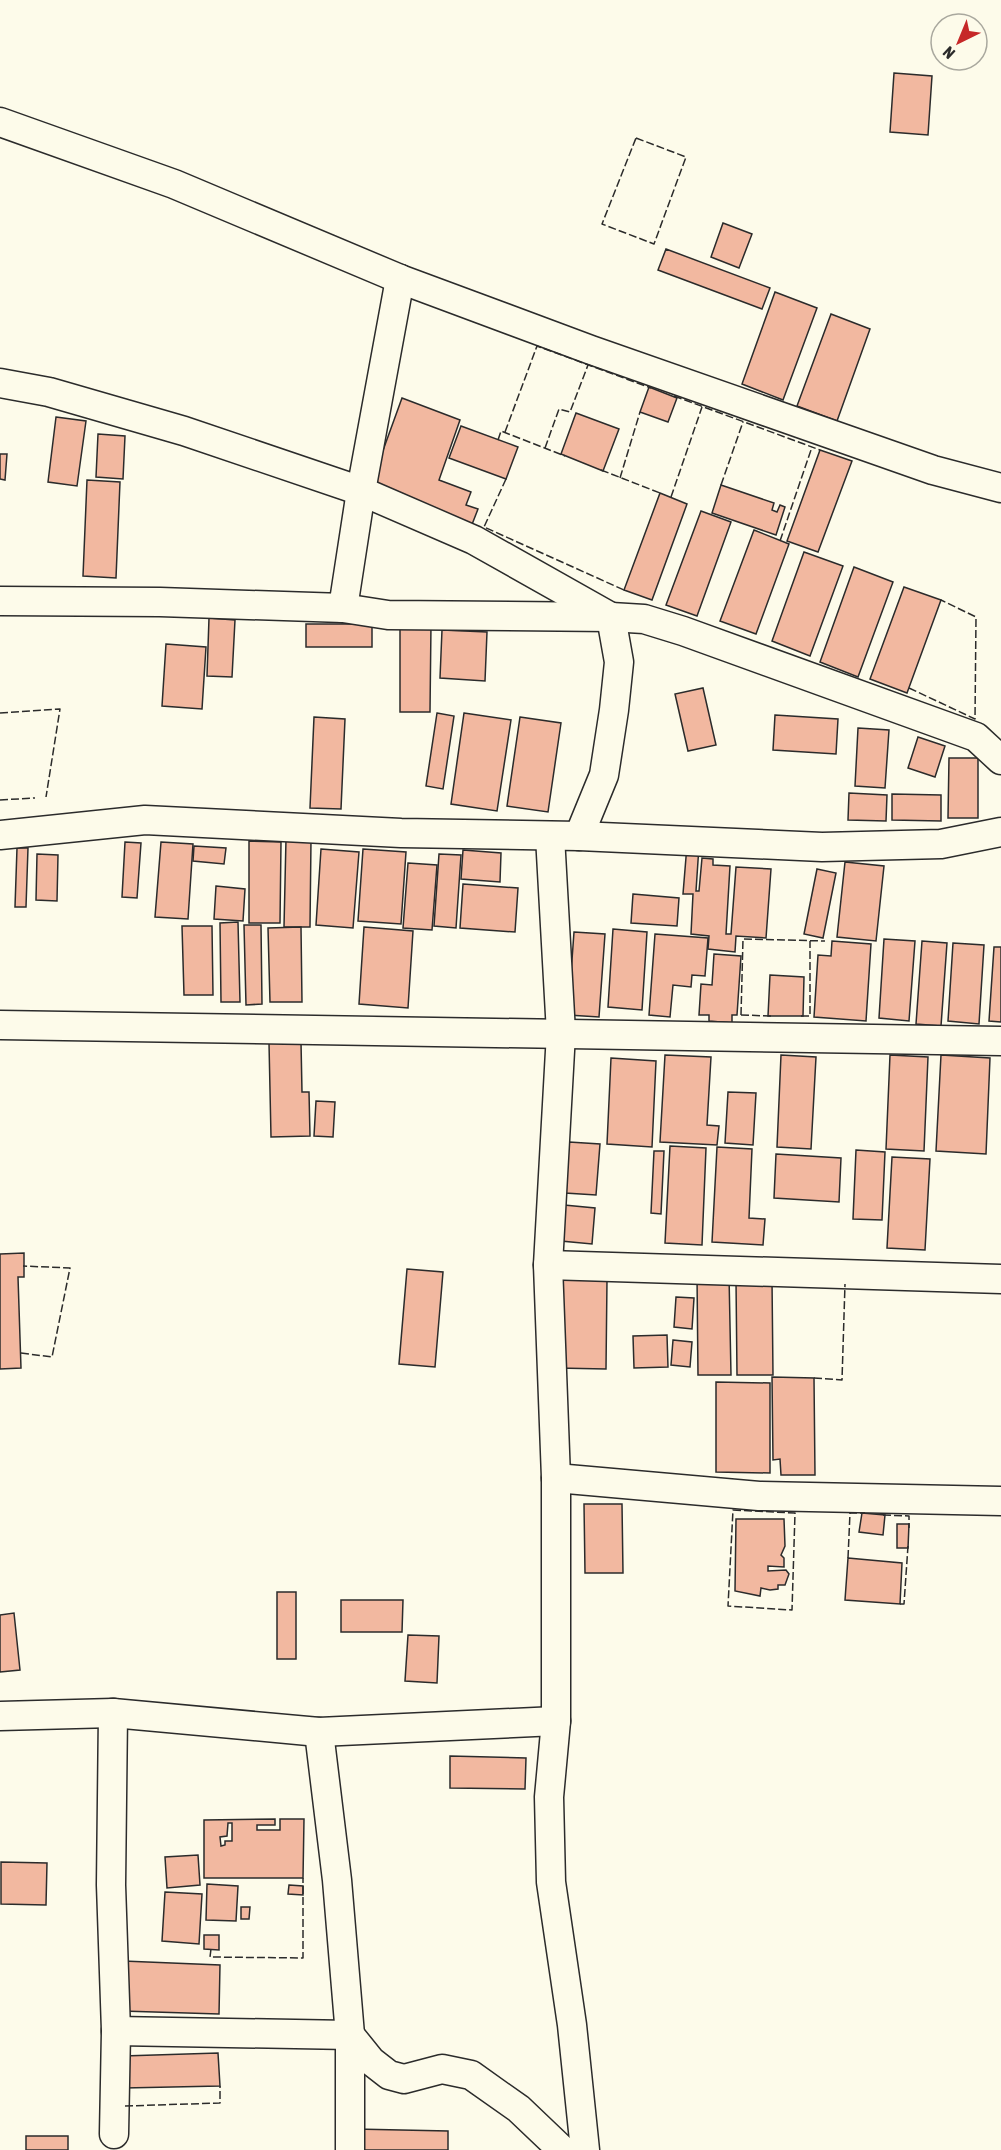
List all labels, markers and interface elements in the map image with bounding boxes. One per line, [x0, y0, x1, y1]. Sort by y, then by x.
north arrow [929, 12, 989, 72]
text: N [939, 43, 958, 63]

